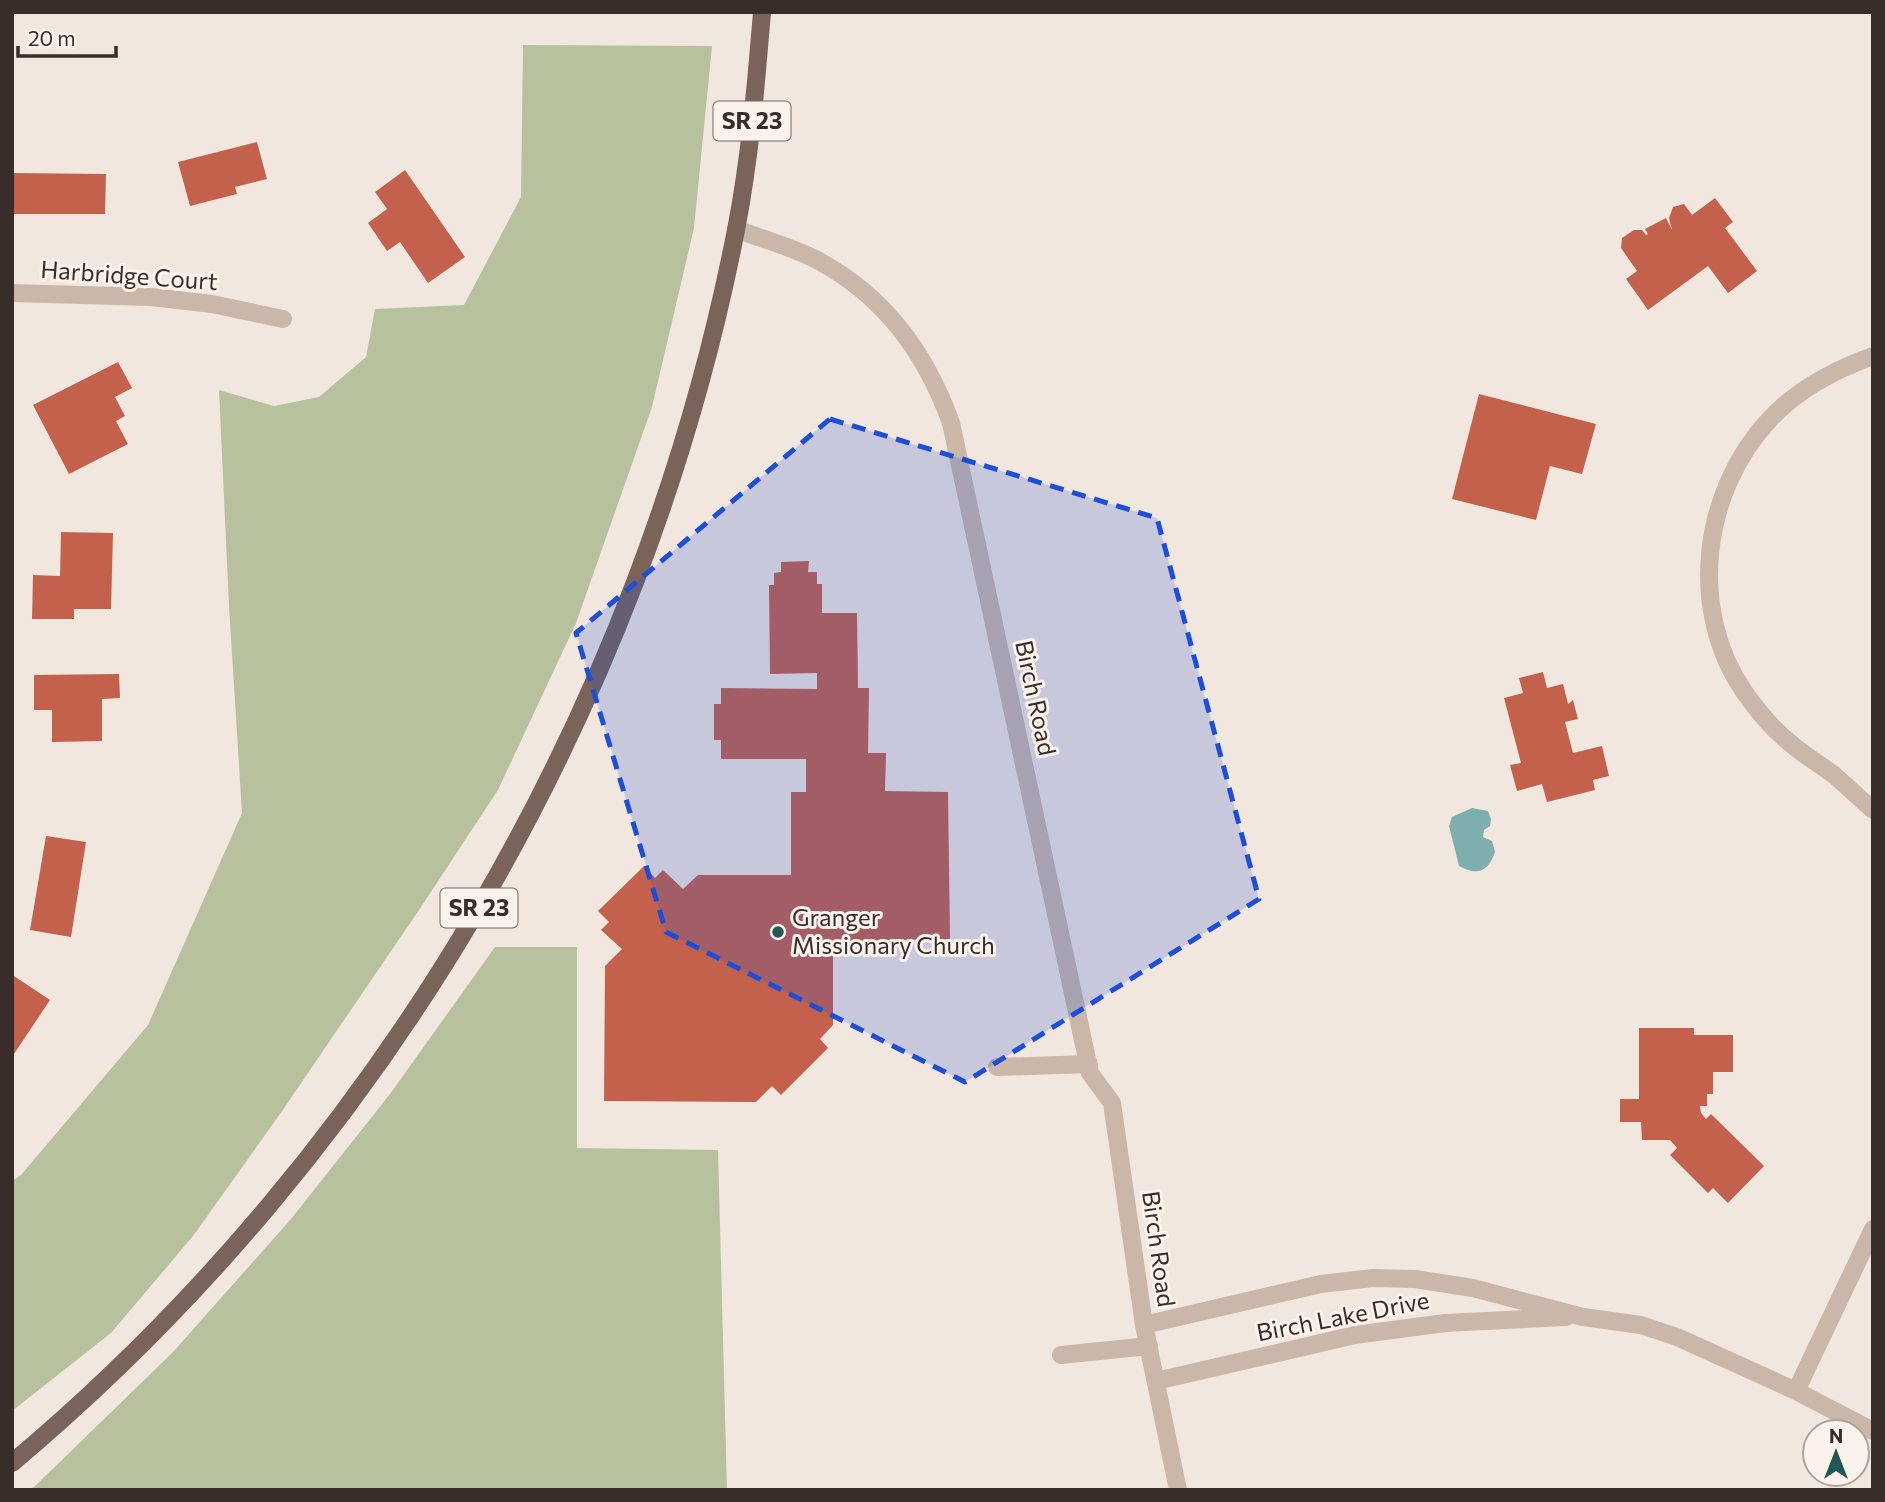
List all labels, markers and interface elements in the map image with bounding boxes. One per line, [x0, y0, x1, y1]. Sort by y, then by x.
scale bar [18, 14, 116, 58]
text: 20 m [28, 25, 76, 50]
road number: SR 23 [714, 102, 790, 140]
street label: Harbridge Court [40, 254, 219, 295]
street label: Birch Road [1010, 637, 1063, 758]
road number: SR 23 [440, 888, 518, 928]
place label: Granger Missionary Church [792, 902, 995, 959]
marker: Granger Missionary Church [770, 924, 786, 940]
street label: Birch Road [1137, 1189, 1182, 1309]
street label: Birch Lake Drive [1254, 1285, 1431, 1346]
north arrow [1801, 1418, 1871, 1488]
text: N [1829, 1424, 1843, 1447]

